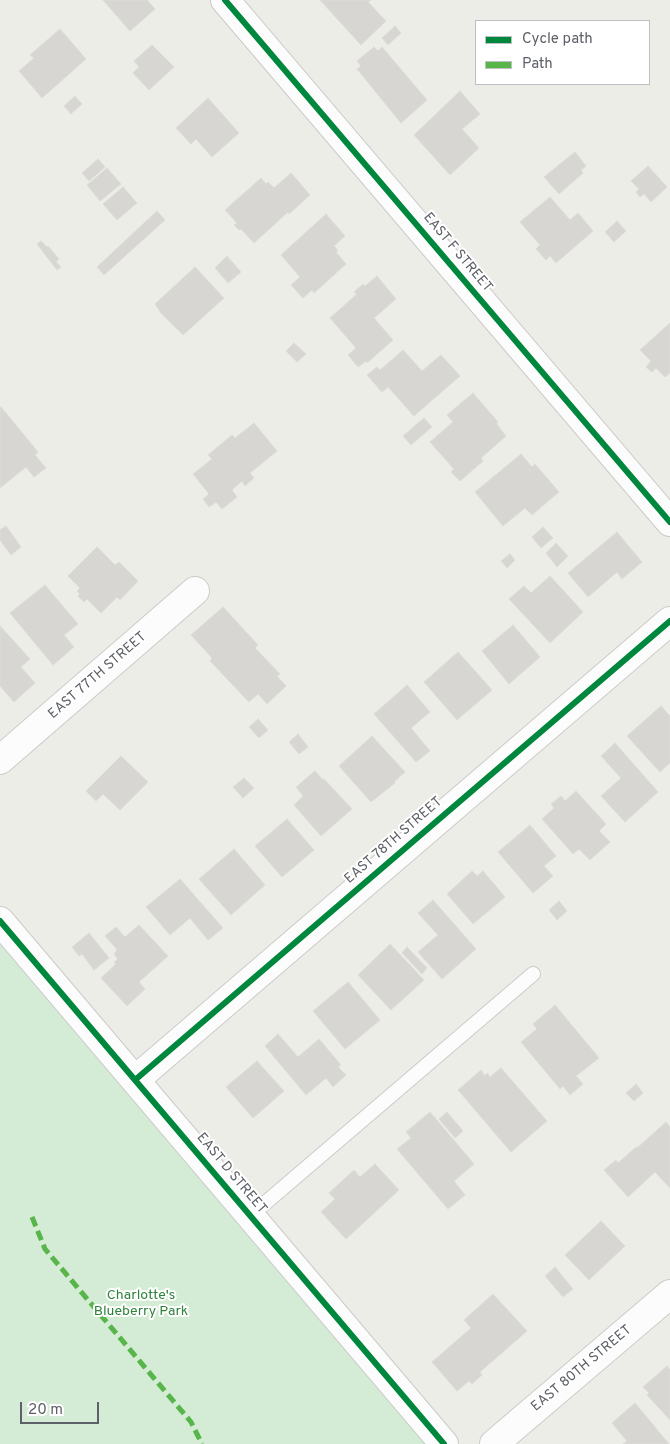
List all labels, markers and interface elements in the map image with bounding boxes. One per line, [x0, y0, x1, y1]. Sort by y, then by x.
legend [475, 20, 650, 85]
text: Cycle path [522, 30, 593, 49]
text: Path [522, 55, 553, 74]
street label: EAST F STREET [419, 210, 495, 296]
street label: EAST 77TH STREET [46, 629, 150, 723]
street label: EAST 78TH STREET [342, 794, 446, 888]
street label: EAST D STREET [192, 1130, 270, 1218]
park label: Charlotte's Blueberry Park [94, 1288, 188, 1320]
street label: EAST 80TH STREET [528, 1322, 636, 1416]
scale bar [22, 1392, 101, 1424]
text: 20 m [28, 1401, 63, 1420]

